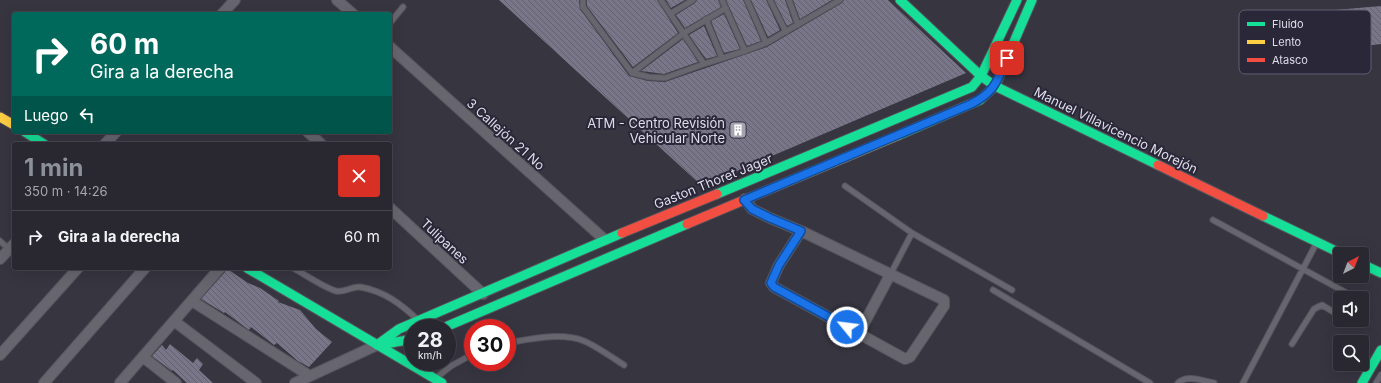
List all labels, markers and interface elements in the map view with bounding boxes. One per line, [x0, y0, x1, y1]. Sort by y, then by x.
legend [1239, 10, 1371, 74]
text: Fluido [1272, 17, 1304, 31]
text: 60 m [90, 27, 159, 61]
icon: right [24, 28, 76, 80]
text: Lento [1272, 35, 1302, 49]
pin [990, 41, 1024, 75]
icon: arrive [996, 47, 1018, 69]
text: Atasco [1272, 53, 1308, 67]
text: Gira a la derecha [90, 61, 234, 82]
street label: Manuel Villavicencio Morejón [1032, 83, 1200, 177]
street label: 3 Callejón 21 No [464, 95, 548, 173]
icon: left [76, 104, 98, 126]
text: Luego [24, 106, 68, 125]
place label: ATM - Centro Revisión Vehicular Norte [587, 115, 725, 146]
building icon: ATM - Centro Revisión Vehicular Norte [728, 120, 748, 140]
street label: Gaston Thoret Jager [651, 150, 775, 212]
text: 1 min [24, 153, 83, 182]
button: close [338, 155, 380, 197]
text: 350 m · 14:26 [24, 183, 108, 199]
street label: Tulipanes [418, 215, 472, 267]
icon: right [24, 226, 46, 248]
text: Gira a la derecha [58, 227, 180, 246]
text: 60 m [344, 227, 380, 246]
north arrow [1333, 247, 1369, 283]
map controls [1333, 247, 1369, 371]
button: sound [1333, 291, 1369, 327]
position arrow [826, 306, 868, 348]
speed limit sign: 30 [464, 319, 516, 371]
text: 28 [417, 328, 443, 352]
button: search [1333, 335, 1369, 371]
text: km/h [418, 349, 442, 361]

